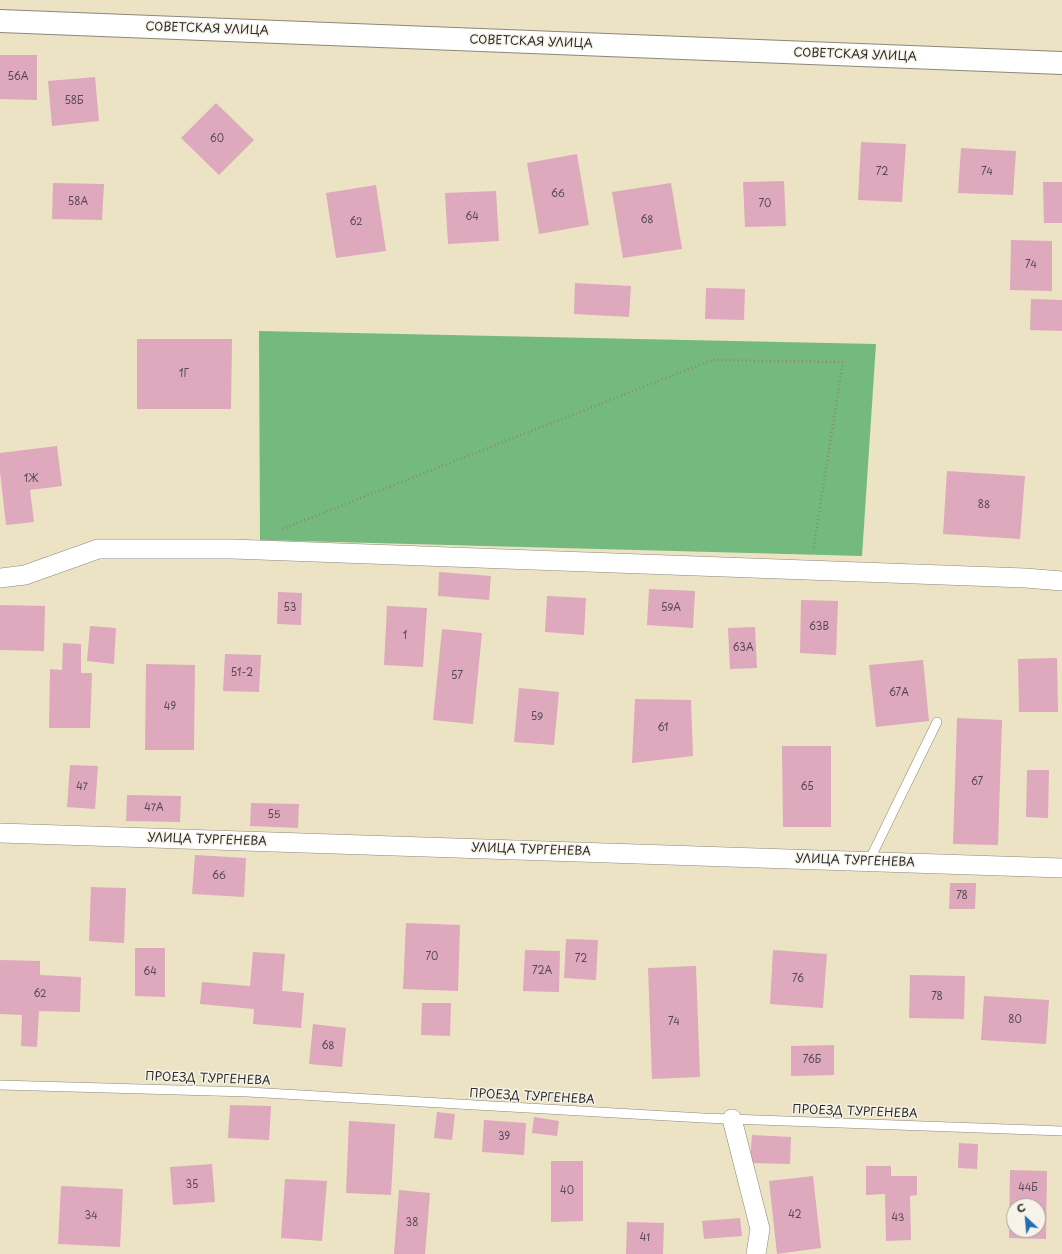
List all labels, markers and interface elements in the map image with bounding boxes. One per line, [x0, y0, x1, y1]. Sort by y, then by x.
street label: СОВЕТСКАЯ УЛИЦА [145, 20, 269, 38]
street label: СОВЕТСКАЯ УЛИЦА [469, 33, 593, 51]
street label: СОВЕТСКАЯ УЛИЦА [793, 46, 917, 64]
house number: 56А [7, 71, 29, 83]
house number: 58Б [64, 95, 84, 107]
house number: 60 [210, 133, 224, 145]
house number: 72 [876, 166, 888, 178]
house number: 74 [981, 166, 993, 178]
house number: 66 [551, 188, 565, 200]
house number: 58А [68, 196, 88, 208]
house number: 70 [759, 198, 771, 210]
house number: 64 [465, 211, 479, 223]
house number: 68 [640, 214, 654, 226]
house number: 62 [349, 216, 363, 228]
house number: 74 [1025, 259, 1037, 271]
house number: 1Г [179, 368, 189, 380]
house number: 1Ж [24, 473, 38, 485]
house number: 88 [978, 499, 990, 511]
house number: 53 [284, 602, 296, 614]
house number: 59А [661, 602, 681, 614]
house number: 63В [809, 621, 829, 633]
house number: 1 [403, 630, 407, 642]
house number: 63А [732, 642, 754, 654]
house number: 51-2 [231, 667, 253, 679]
house number: 57 [451, 670, 463, 682]
house number: 67А [889, 687, 909, 699]
house number: 49 [164, 701, 176, 713]
house number: 59 [531, 711, 543, 723]
house number: 61 [657, 722, 669, 734]
house number: 67 [971, 776, 983, 788]
house number: 47 [76, 781, 88, 793]
house number: 65 [800, 781, 814, 793]
house number: 47А [144, 802, 164, 814]
house number: 55 [268, 809, 280, 821]
street label: УЛИЦА ТУРГЕНЕВА [147, 831, 267, 849]
street label: УЛИЦА ТУРГЕНЕВА [471, 841, 591, 859]
street label: УЛИЦА ТУРГЕНЕВА [795, 852, 915, 870]
house number: 66 [212, 870, 226, 882]
house number: 78 [956, 890, 968, 902]
house number: 70 [426, 951, 438, 963]
house number: 72 [575, 953, 587, 965]
house number: 72А [532, 965, 552, 977]
house number: 64 [143, 966, 157, 978]
house number: 76 [792, 973, 804, 985]
house number: 62 [33, 988, 47, 1000]
house number: 78 [931, 991, 943, 1003]
house number: 80 [1008, 1014, 1022, 1026]
house number: 74 [668, 1016, 680, 1028]
house number: 68 [321, 1040, 335, 1052]
house number: 76Б [803, 1054, 821, 1066]
street label: ПРОЕЗД ТУРГЕНЕВА [145, 1070, 271, 1088]
street label: ПРОЕЗД ТУРГЕНЕВА [469, 1087, 595, 1107]
street label: ПРОЕЗД ТУРГЕНЕВА [792, 1103, 918, 1121]
house number: 39 [498, 1131, 510, 1143]
house number: 35 [186, 1179, 198, 1191]
house number: 44Б [1018, 1182, 1038, 1194]
house number: 40 [560, 1185, 574, 1197]
north arrow [1006, 1198, 1046, 1238]
text: С [1014, 1198, 1028, 1217]
house number: 42 [788, 1209, 802, 1221]
house number: 34 [84, 1210, 98, 1222]
house number: 43 [892, 1212, 904, 1224]
house number: 38 [406, 1217, 418, 1229]
house number: 41 [640, 1232, 650, 1244]

